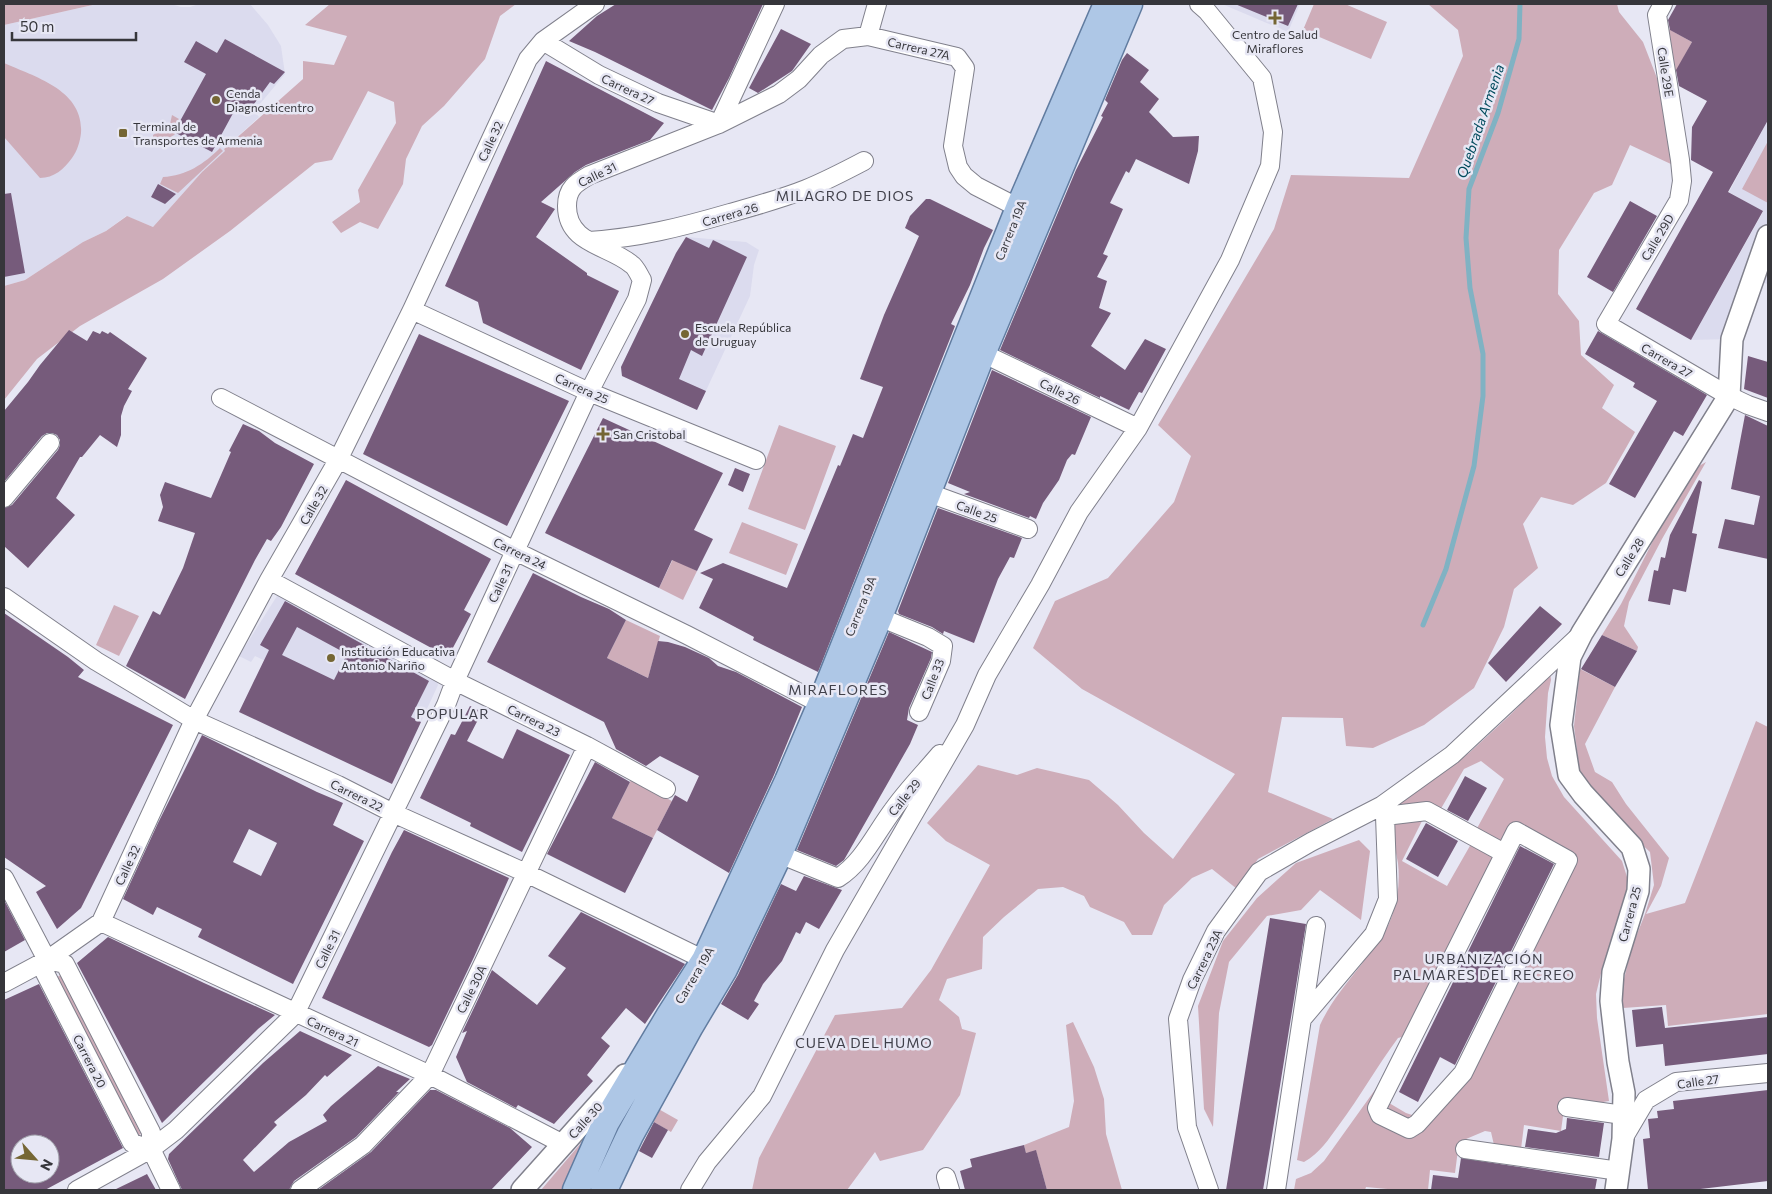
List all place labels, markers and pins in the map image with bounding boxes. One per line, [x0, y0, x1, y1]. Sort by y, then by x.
marker: Centro de Salud Miraflores [1268, 11, 1282, 25]
place label: Centro de Salud Miraflores [1232, 27, 1318, 55]
place label: Cenda Diagnosticentro [226, 86, 314, 114]
marker: Cenda Diagnosticentro [210, 94, 222, 106]
place label: Terminal de Transportes de Armenia [133, 119, 263, 147]
marker: Terminal de Transportes de Armenia [117, 127, 129, 139]
place label: Escuela República de Uruguay [695, 320, 791, 348]
marker: Escuela República de Uruguay [679, 328, 691, 340]
place label: San Cristobal [613, 427, 685, 441]
marker: San Cristobal [597, 428, 609, 440]
place label: Institución Educativa Antonio Nariño [341, 644, 455, 672]
marker: Institución Educativa Antonio Nariño [325, 652, 337, 664]

